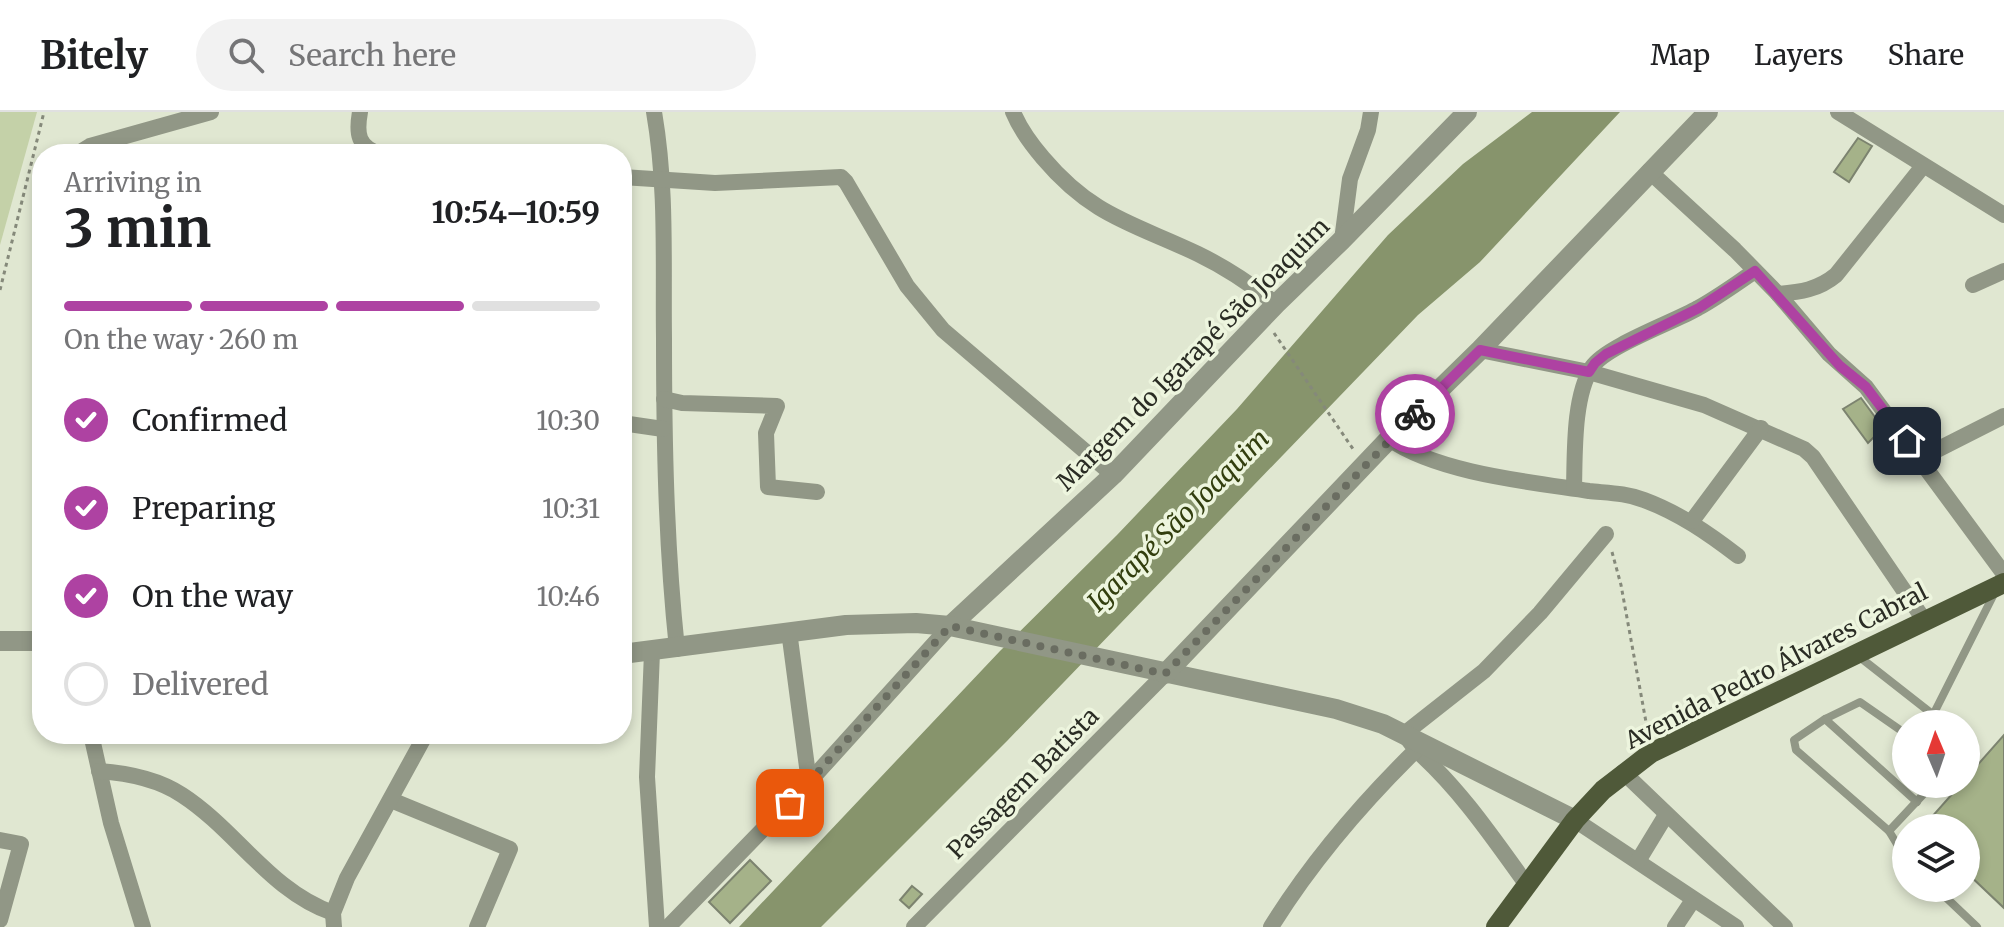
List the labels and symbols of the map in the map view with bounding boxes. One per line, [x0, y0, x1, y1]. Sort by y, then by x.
street label: Margem do Igarapé São Joaquim [1050, 211, 1336, 497]
courier [1375, 374, 1455, 454]
pin [1873, 407, 1941, 475]
water label: Igarapé São Joaquim [1080, 422, 1276, 618]
street label: Avenida Pedro Álvares Cabral [1619, 576, 1932, 756]
street label: Passagem Batista [941, 701, 1105, 865]
north arrow [1892, 710, 1980, 798]
pin [756, 769, 824, 837]

